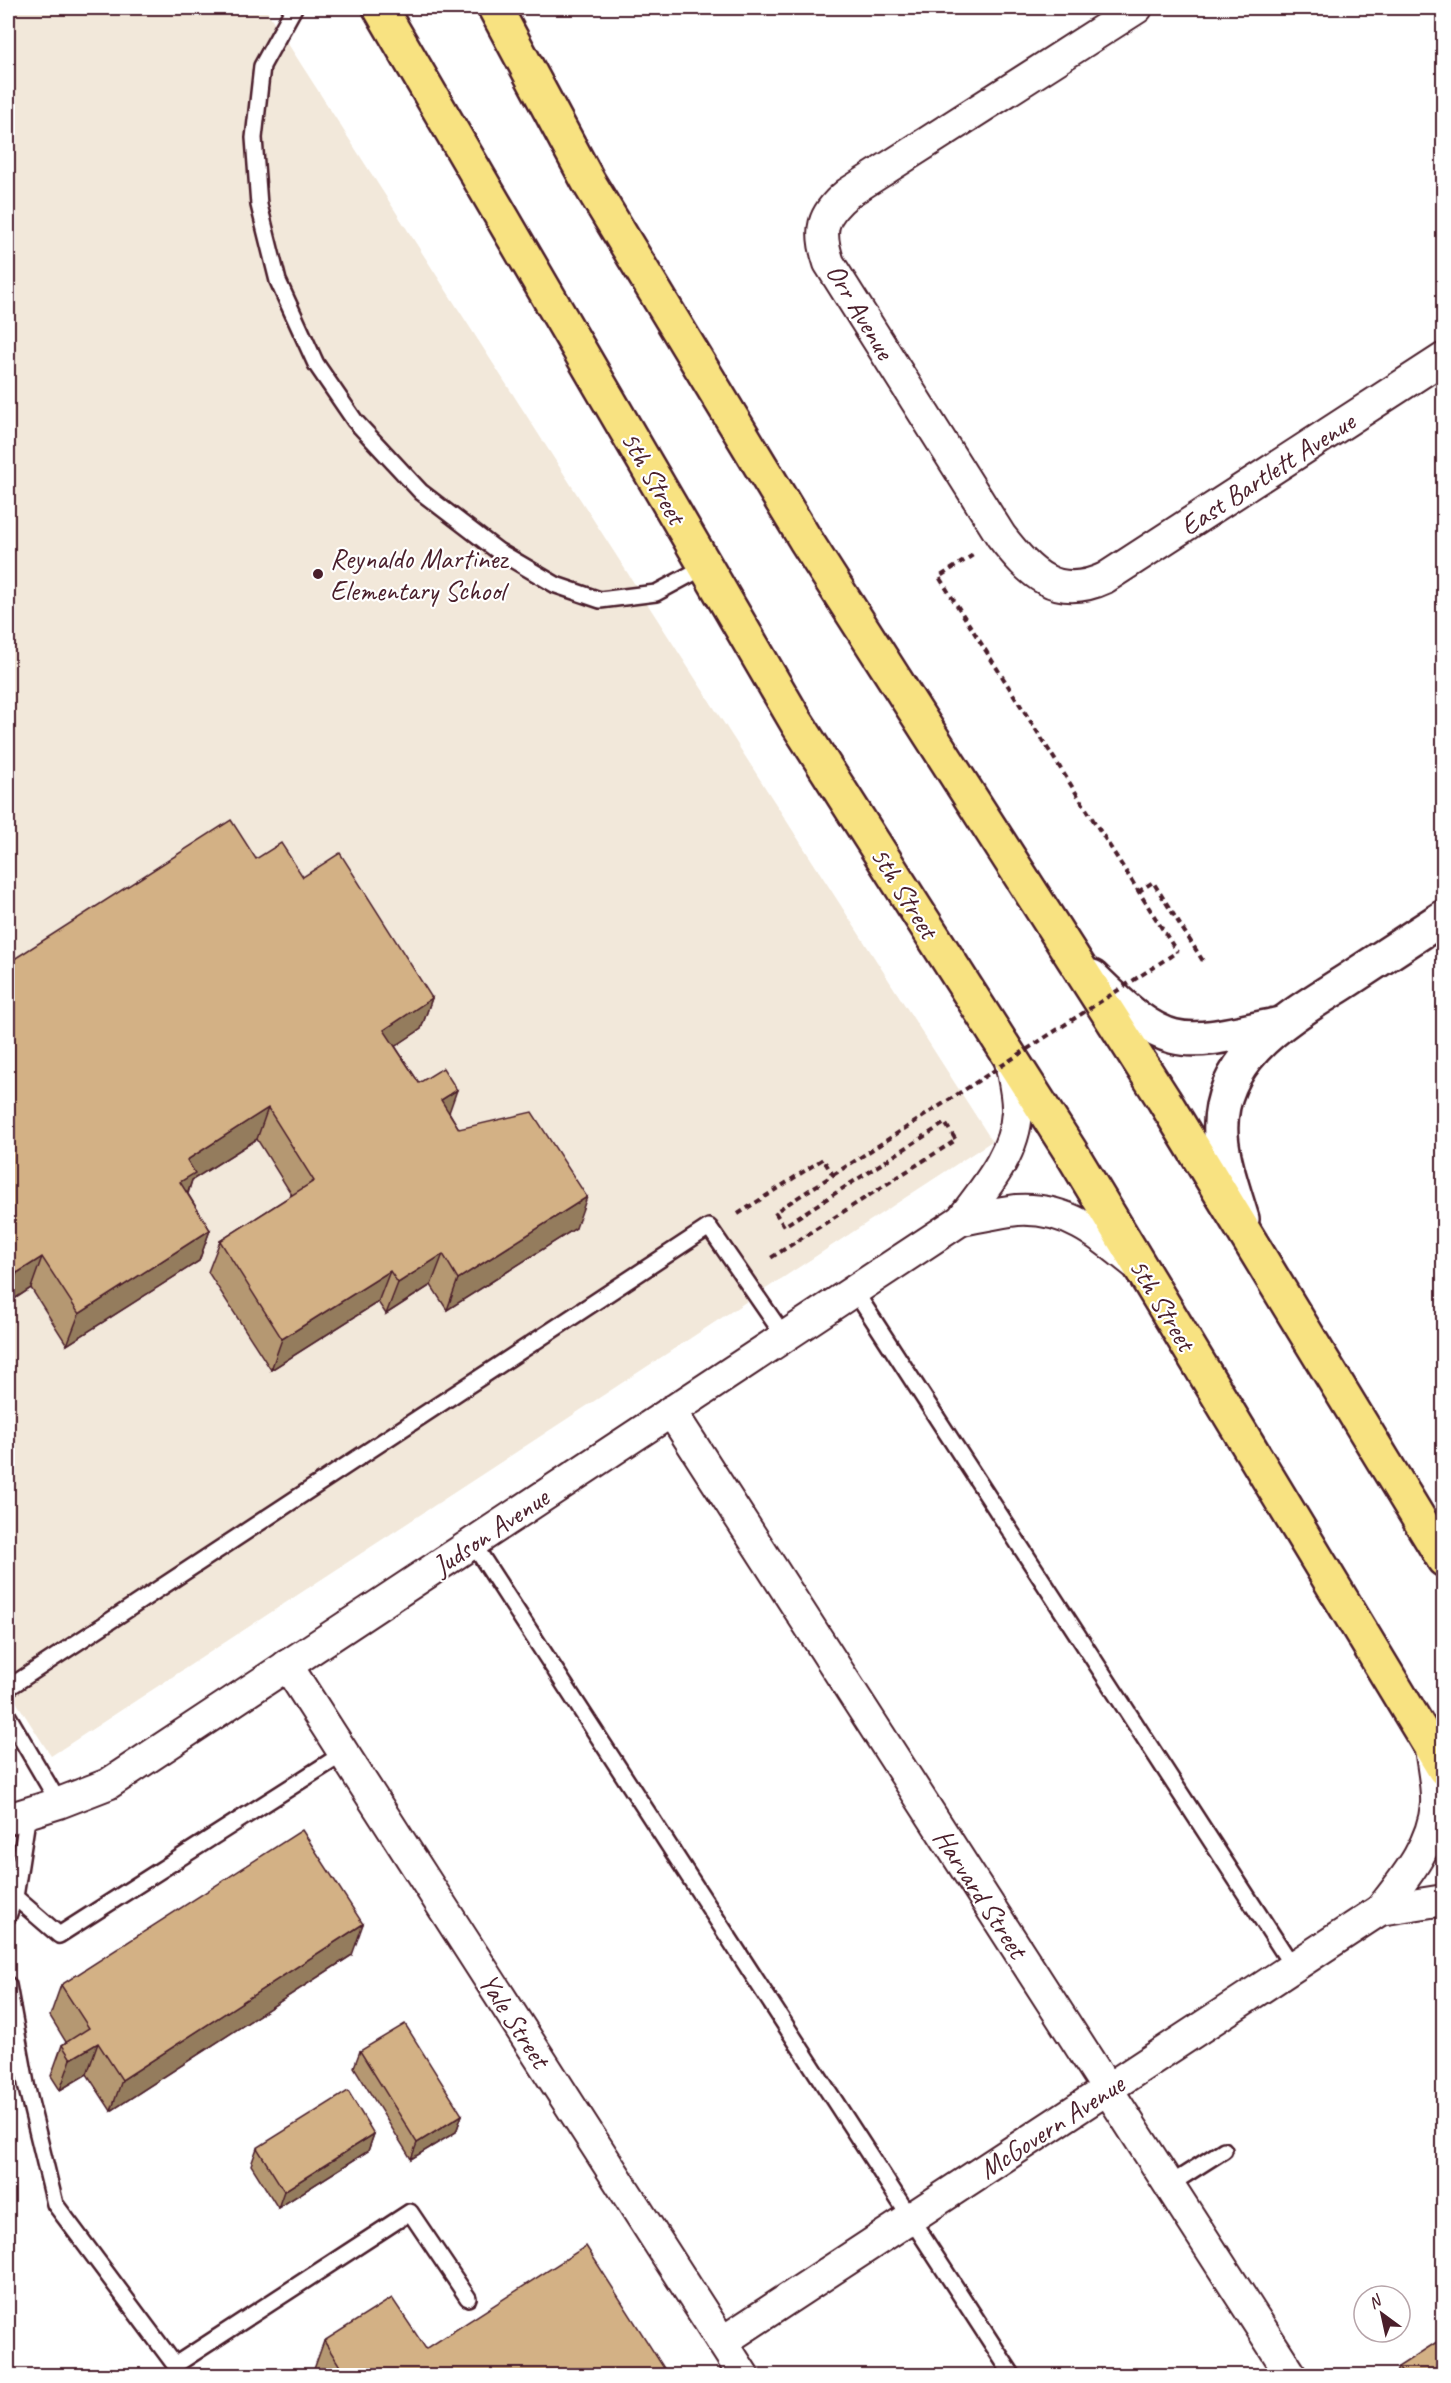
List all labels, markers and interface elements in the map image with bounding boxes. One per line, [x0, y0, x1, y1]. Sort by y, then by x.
street label: Orr Avenue [818, 257, 904, 367]
street label: East Bartlett Avenue [1173, 403, 1363, 543]
street label: 5th Street [613, 424, 696, 532]
place label: Reynaldo Martinez Elementary School [330, 541, 510, 608]
marker: Reynaldo Martinez Elementary School [311, 567, 325, 581]
street label: 5th Street [863, 840, 948, 947]
street label: 5th Street [1121, 1252, 1205, 1359]
street label: Judson Avenue [424, 1479, 557, 1584]
street label: Harvard Street [926, 1822, 1037, 1967]
street label: Yale Street [471, 1967, 559, 2076]
street label: McGovern Avenue [972, 2065, 1132, 2186]
north arrow [1352, 2284, 1412, 2344]
text: N [1365, 2289, 1387, 2313]

